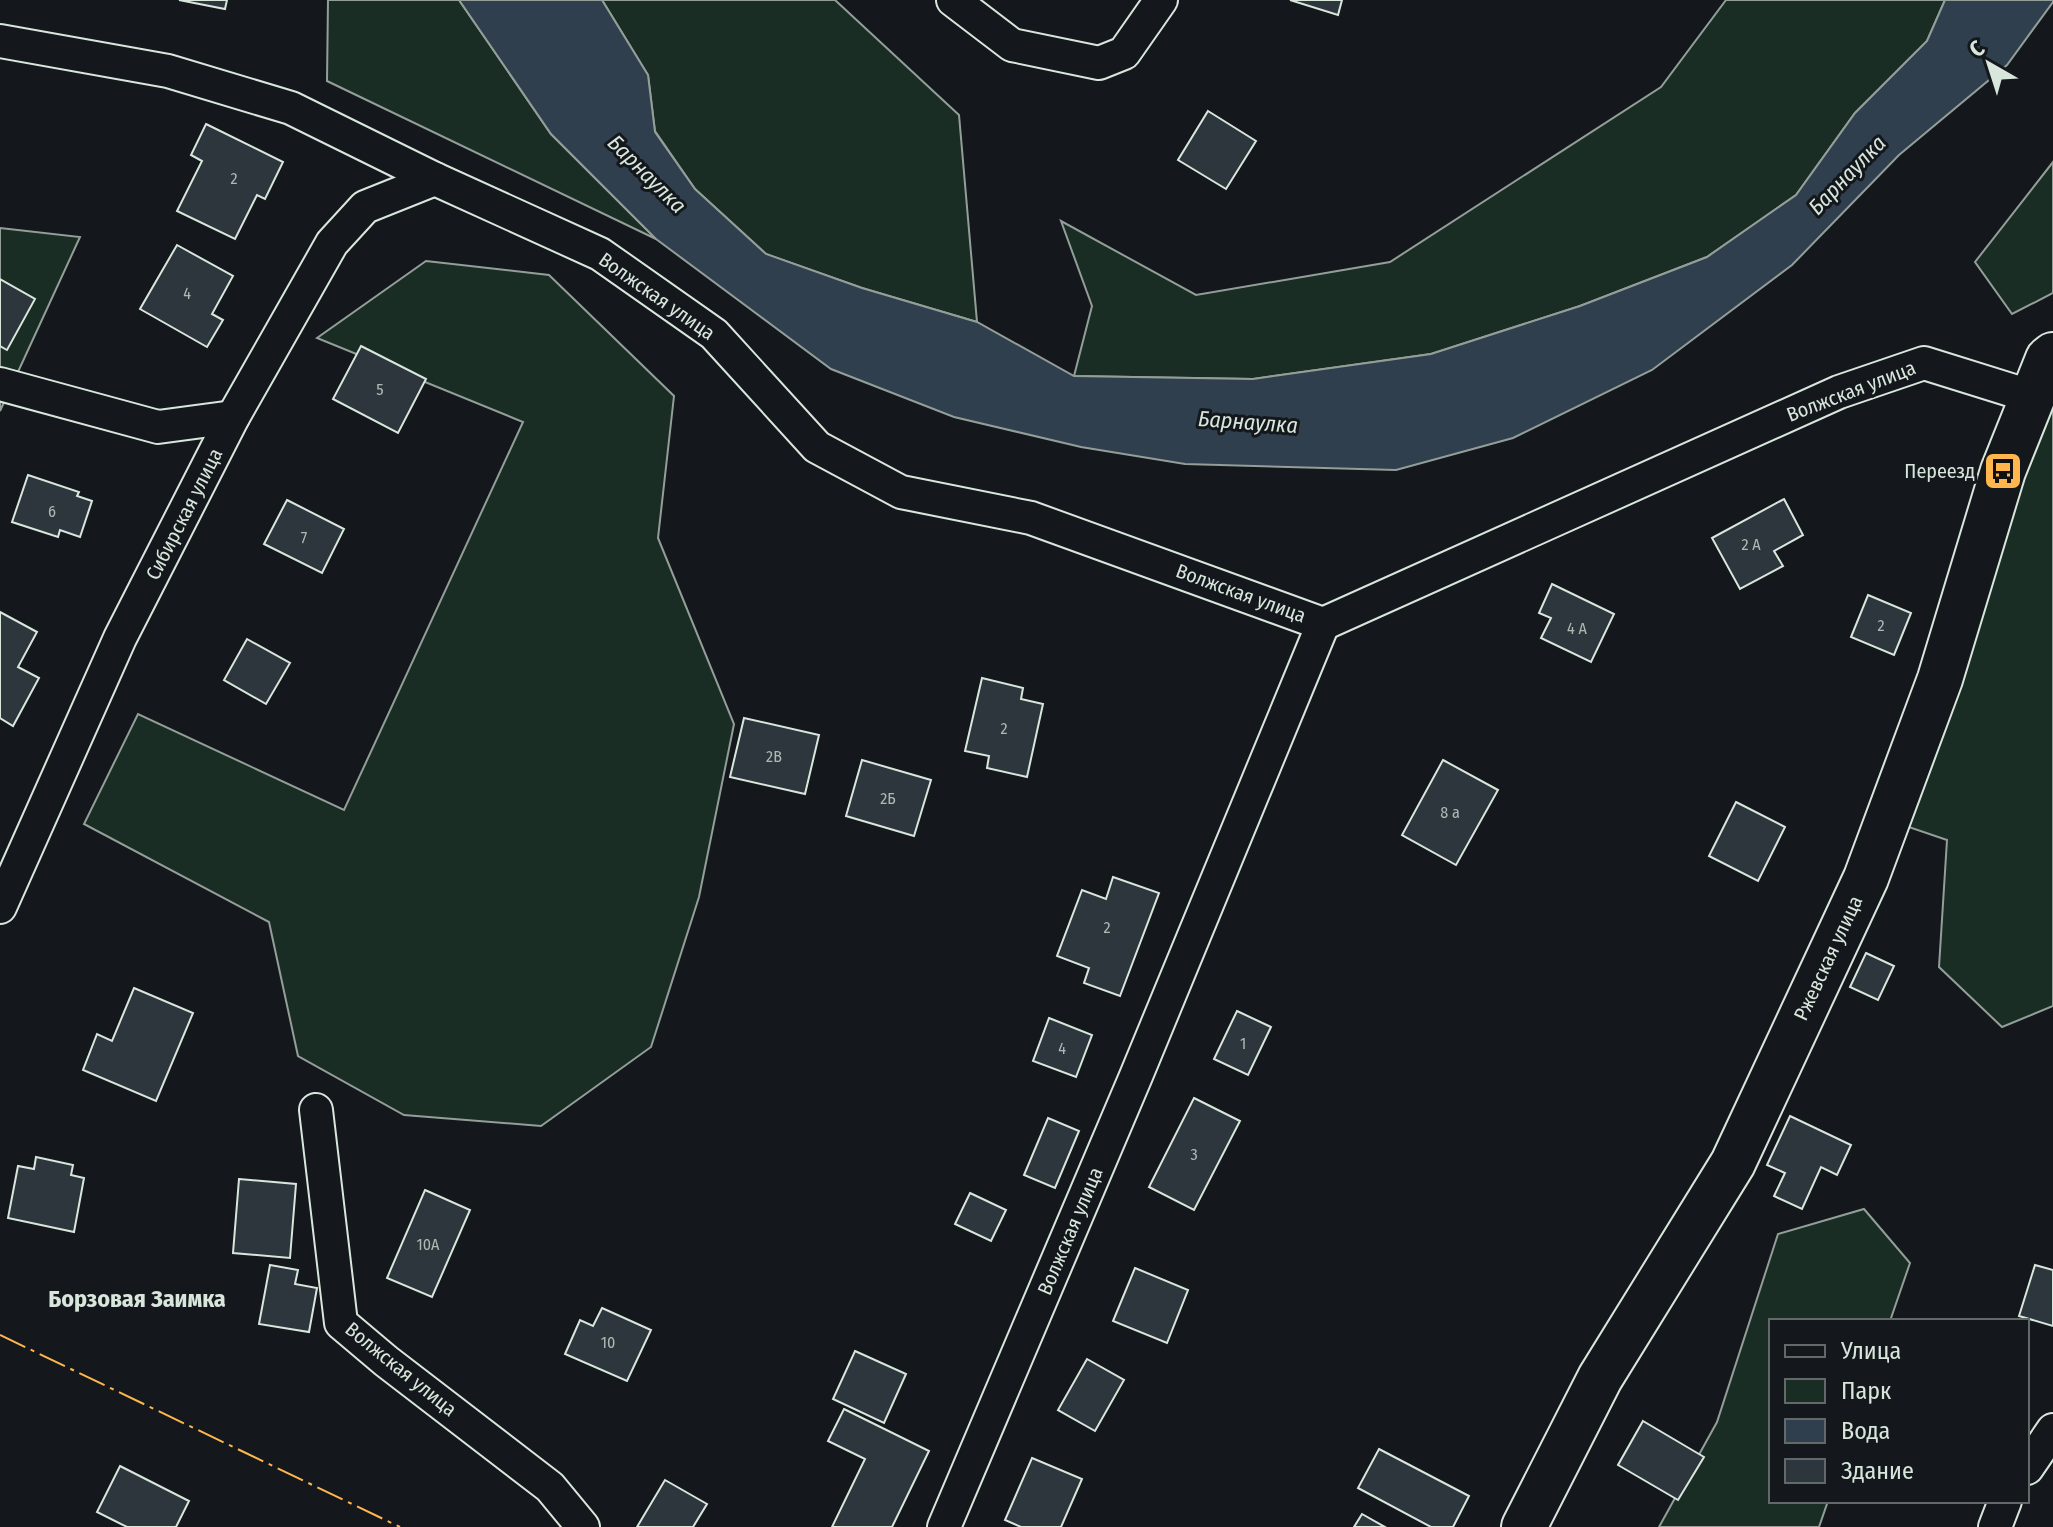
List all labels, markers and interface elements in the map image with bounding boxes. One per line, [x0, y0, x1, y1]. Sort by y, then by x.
north arrow [1949, 24, 2029, 104]
text: С [1964, 34, 1990, 63]
water label: Барнаулка [602, 129, 692, 219]
water label: Барнаулка [1803, 130, 1891, 220]
house number: 2 [230, 169, 238, 188]
street label: Волжская улица [594, 247, 720, 345]
house number: 4 [183, 284, 191, 303]
street label: Волжская улица [1783, 355, 1919, 427]
house number: 5 [376, 380, 384, 399]
water label: Барнаулка [1197, 405, 1299, 439]
street label: Сибирская улица [141, 444, 227, 584]
bus stop icon: Переезд [1982, 450, 2024, 492]
place label: Переезд [1904, 459, 1975, 483]
house number: 6 [48, 502, 56, 521]
house number: 7 [301, 528, 308, 547]
house number: 2 А [1741, 535, 1761, 554]
street label: Волжская улица [1173, 558, 1309, 628]
house number: 2 [1877, 616, 1885, 635]
house number: 4 А [1567, 619, 1588, 638]
house number: 2 [1000, 719, 1008, 738]
house number: 2В [766, 747, 782, 766]
house number: 2Б [880, 789, 896, 808]
house number: 8 а [1440, 803, 1460, 822]
street label: Ржевская улица [1789, 892, 1867, 1024]
house number: 2 [1103, 918, 1111, 937]
house number: 1 [1240, 1034, 1246, 1053]
house number: 4 [1058, 1039, 1066, 1058]
house number: 3 [1190, 1145, 1198, 1164]
street label: Волжская улица [1032, 1164, 1108, 1298]
house number: 10А [417, 1235, 440, 1254]
district label: Борзовая Заимка [48, 1285, 226, 1313]
street label: Волжская улица [340, 1317, 462, 1421]
legend [1769, 1319, 2029, 1503]
house number: 10 [601, 1333, 615, 1352]
text: Улица [1840, 1337, 1901, 1365]
text: Парк [1841, 1377, 1892, 1405]
text: Вода [1841, 1417, 1890, 1445]
text: Здание [1841, 1457, 1914, 1485]

